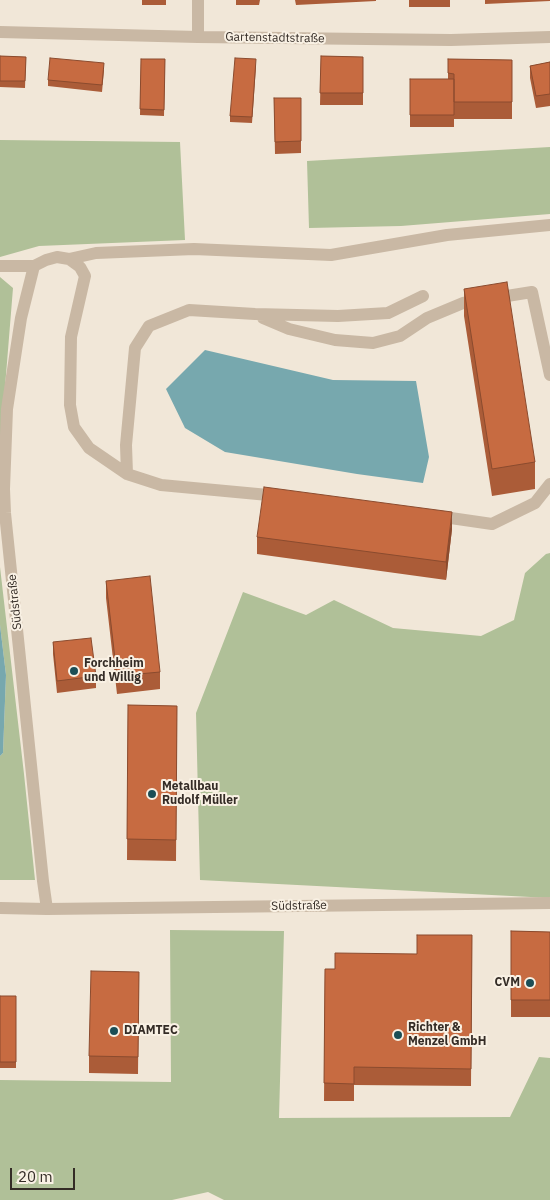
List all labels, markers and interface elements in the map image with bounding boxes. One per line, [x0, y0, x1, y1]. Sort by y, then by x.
street label: Gartenstadtstraße [225, 30, 325, 46]
street label: Südstraße [5, 574, 25, 630]
place label: Forchheim und Willig [84, 657, 144, 685]
marker: Forchheim und Willig [68, 665, 80, 677]
place label: Metallbau Rudolf Müller [162, 780, 238, 808]
marker: Metallbau Rudolf Müller [146, 788, 158, 800]
street label: Südstraße [271, 898, 327, 914]
place label: CVM [495, 976, 520, 990]
marker: CVM [524, 977, 536, 989]
place label: Richter & Menzel GmbH [408, 1021, 486, 1049]
place label: DIAMTEC [124, 1024, 178, 1038]
marker: DIAMTEC [108, 1025, 120, 1037]
marker: Richter & Menzel GmbH [392, 1029, 404, 1041]
scale bar [12, 1158, 78, 1190]
text: 20 m [18, 1167, 53, 1186]

